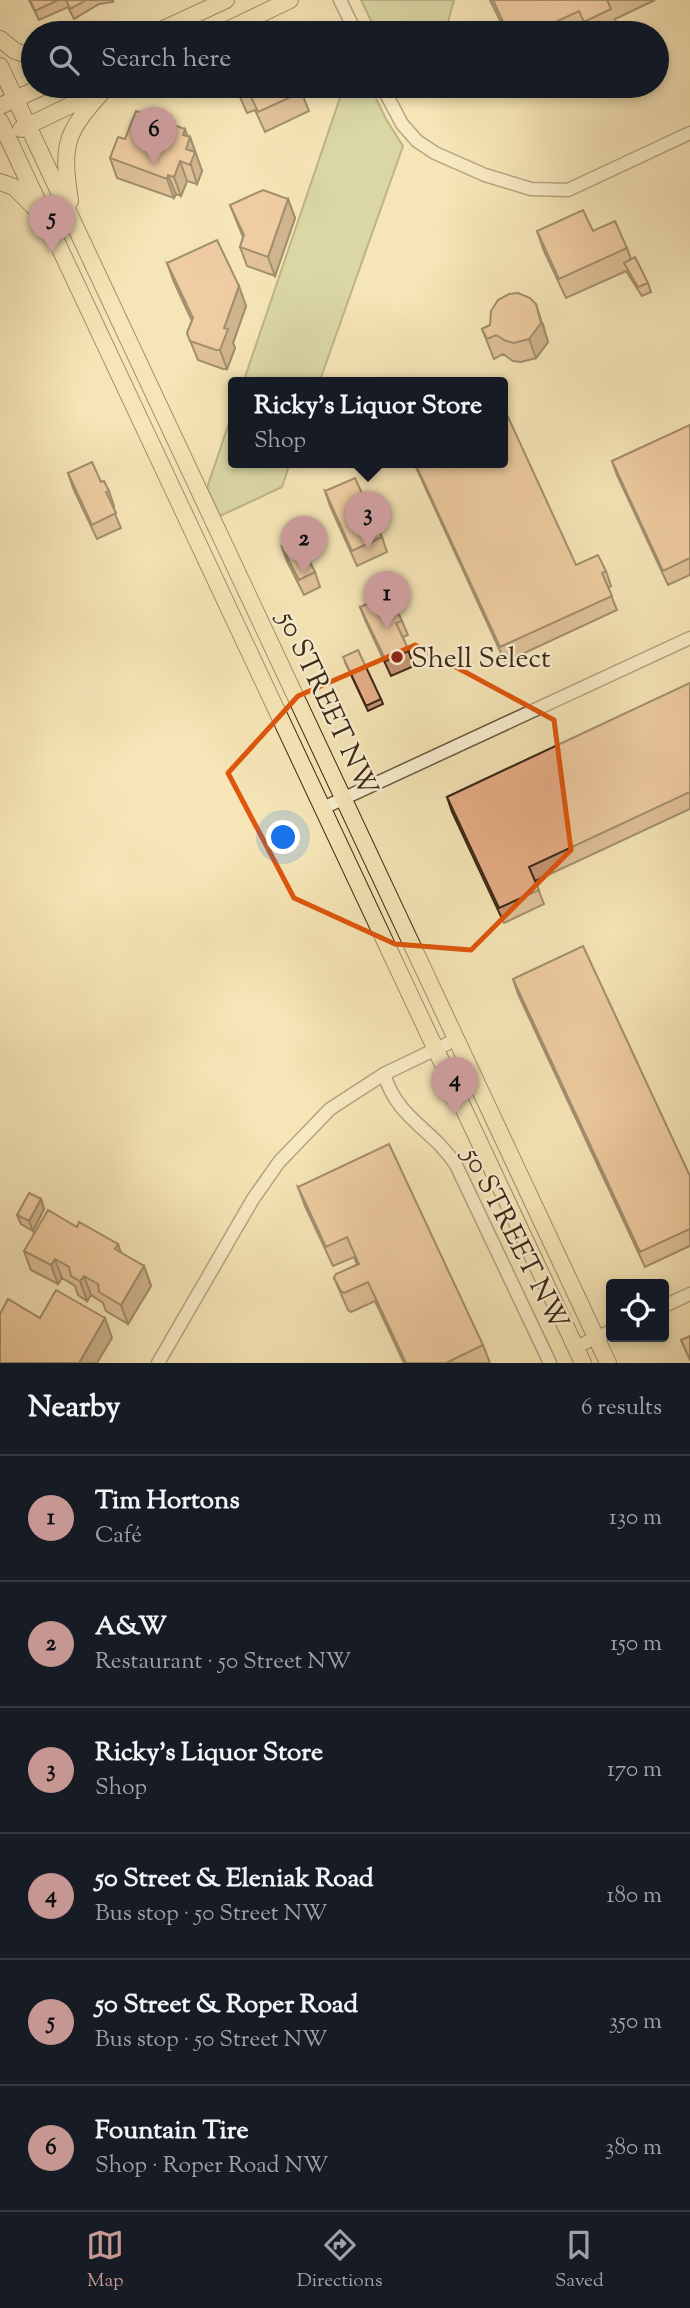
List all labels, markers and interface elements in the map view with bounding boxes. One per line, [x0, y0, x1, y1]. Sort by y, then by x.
search box [21, 21, 669, 98]
icon: search [45, 41, 83, 79]
text: Search here [101, 41, 231, 78]
pin: 6 [131, 107, 177, 165]
pin: 5 [29, 195, 75, 253]
popup [228, 377, 508, 468]
text: Ricky's Liquor Store [254, 388, 482, 425]
text: Shop [254, 425, 306, 458]
pin: 3 [345, 491, 391, 549]
pin: 2 [281, 516, 327, 574]
pin: 1 [364, 571, 410, 629]
street label: 50 STREET NW [265, 603, 387, 803]
place label: Shell Select [411, 640, 551, 680]
marker: Shell Select [389, 649, 405, 665]
your location [266, 820, 300, 854]
pin: 4 [432, 1057, 478, 1115]
street label: 50 STREET NW [450, 1140, 577, 1337]
map controls [606, 1279, 669, 1342]
button: locate [606, 1279, 669, 1342]
text: Nearby [28, 1387, 120, 1430]
text: 6 results [581, 1392, 662, 1425]
text: Tim Hortons [95, 1483, 240, 1520]
text: 1 [47, 1502, 55, 1535]
text: 130 m [609, 1502, 662, 1535]
text: Café [95, 1520, 142, 1553]
text: A&W [95, 1609, 167, 1646]
text: 2 [46, 1628, 56, 1661]
text: 150 m [610, 1628, 662, 1661]
text: Restaurant · 50 Street NW [95, 1646, 351, 1679]
text: Ricky's Liquor Store [95, 1735, 323, 1772]
text: 3 [46, 1754, 56, 1787]
text: 170 m [607, 1754, 662, 1787]
text: Shop [95, 1772, 147, 1805]
text: 50 Street & Eleniak Road [95, 1861, 374, 1898]
text: 4 [45, 1880, 57, 1913]
text: 180 m [607, 1880, 662, 1913]
text: Bus stop · 50 Street NW [95, 1898, 327, 1931]
text: 50 Street & Roper Road [95, 1987, 358, 2024]
text: 5 [47, 2006, 55, 2039]
text: 350 m [609, 2006, 662, 2039]
text: Bus stop · 50 Street NW [95, 2024, 327, 2057]
text: Fountain Tire [95, 2113, 249, 2150]
text: 6 [45, 2132, 57, 2165]
text: 380 m [605, 2132, 662, 2165]
text: Shop · Roper Road NW [95, 2150, 328, 2183]
tab: Map [86, 2226, 124, 2295]
tab: Directions [297, 2226, 382, 2295]
tab: Saved [555, 2226, 604, 2295]

